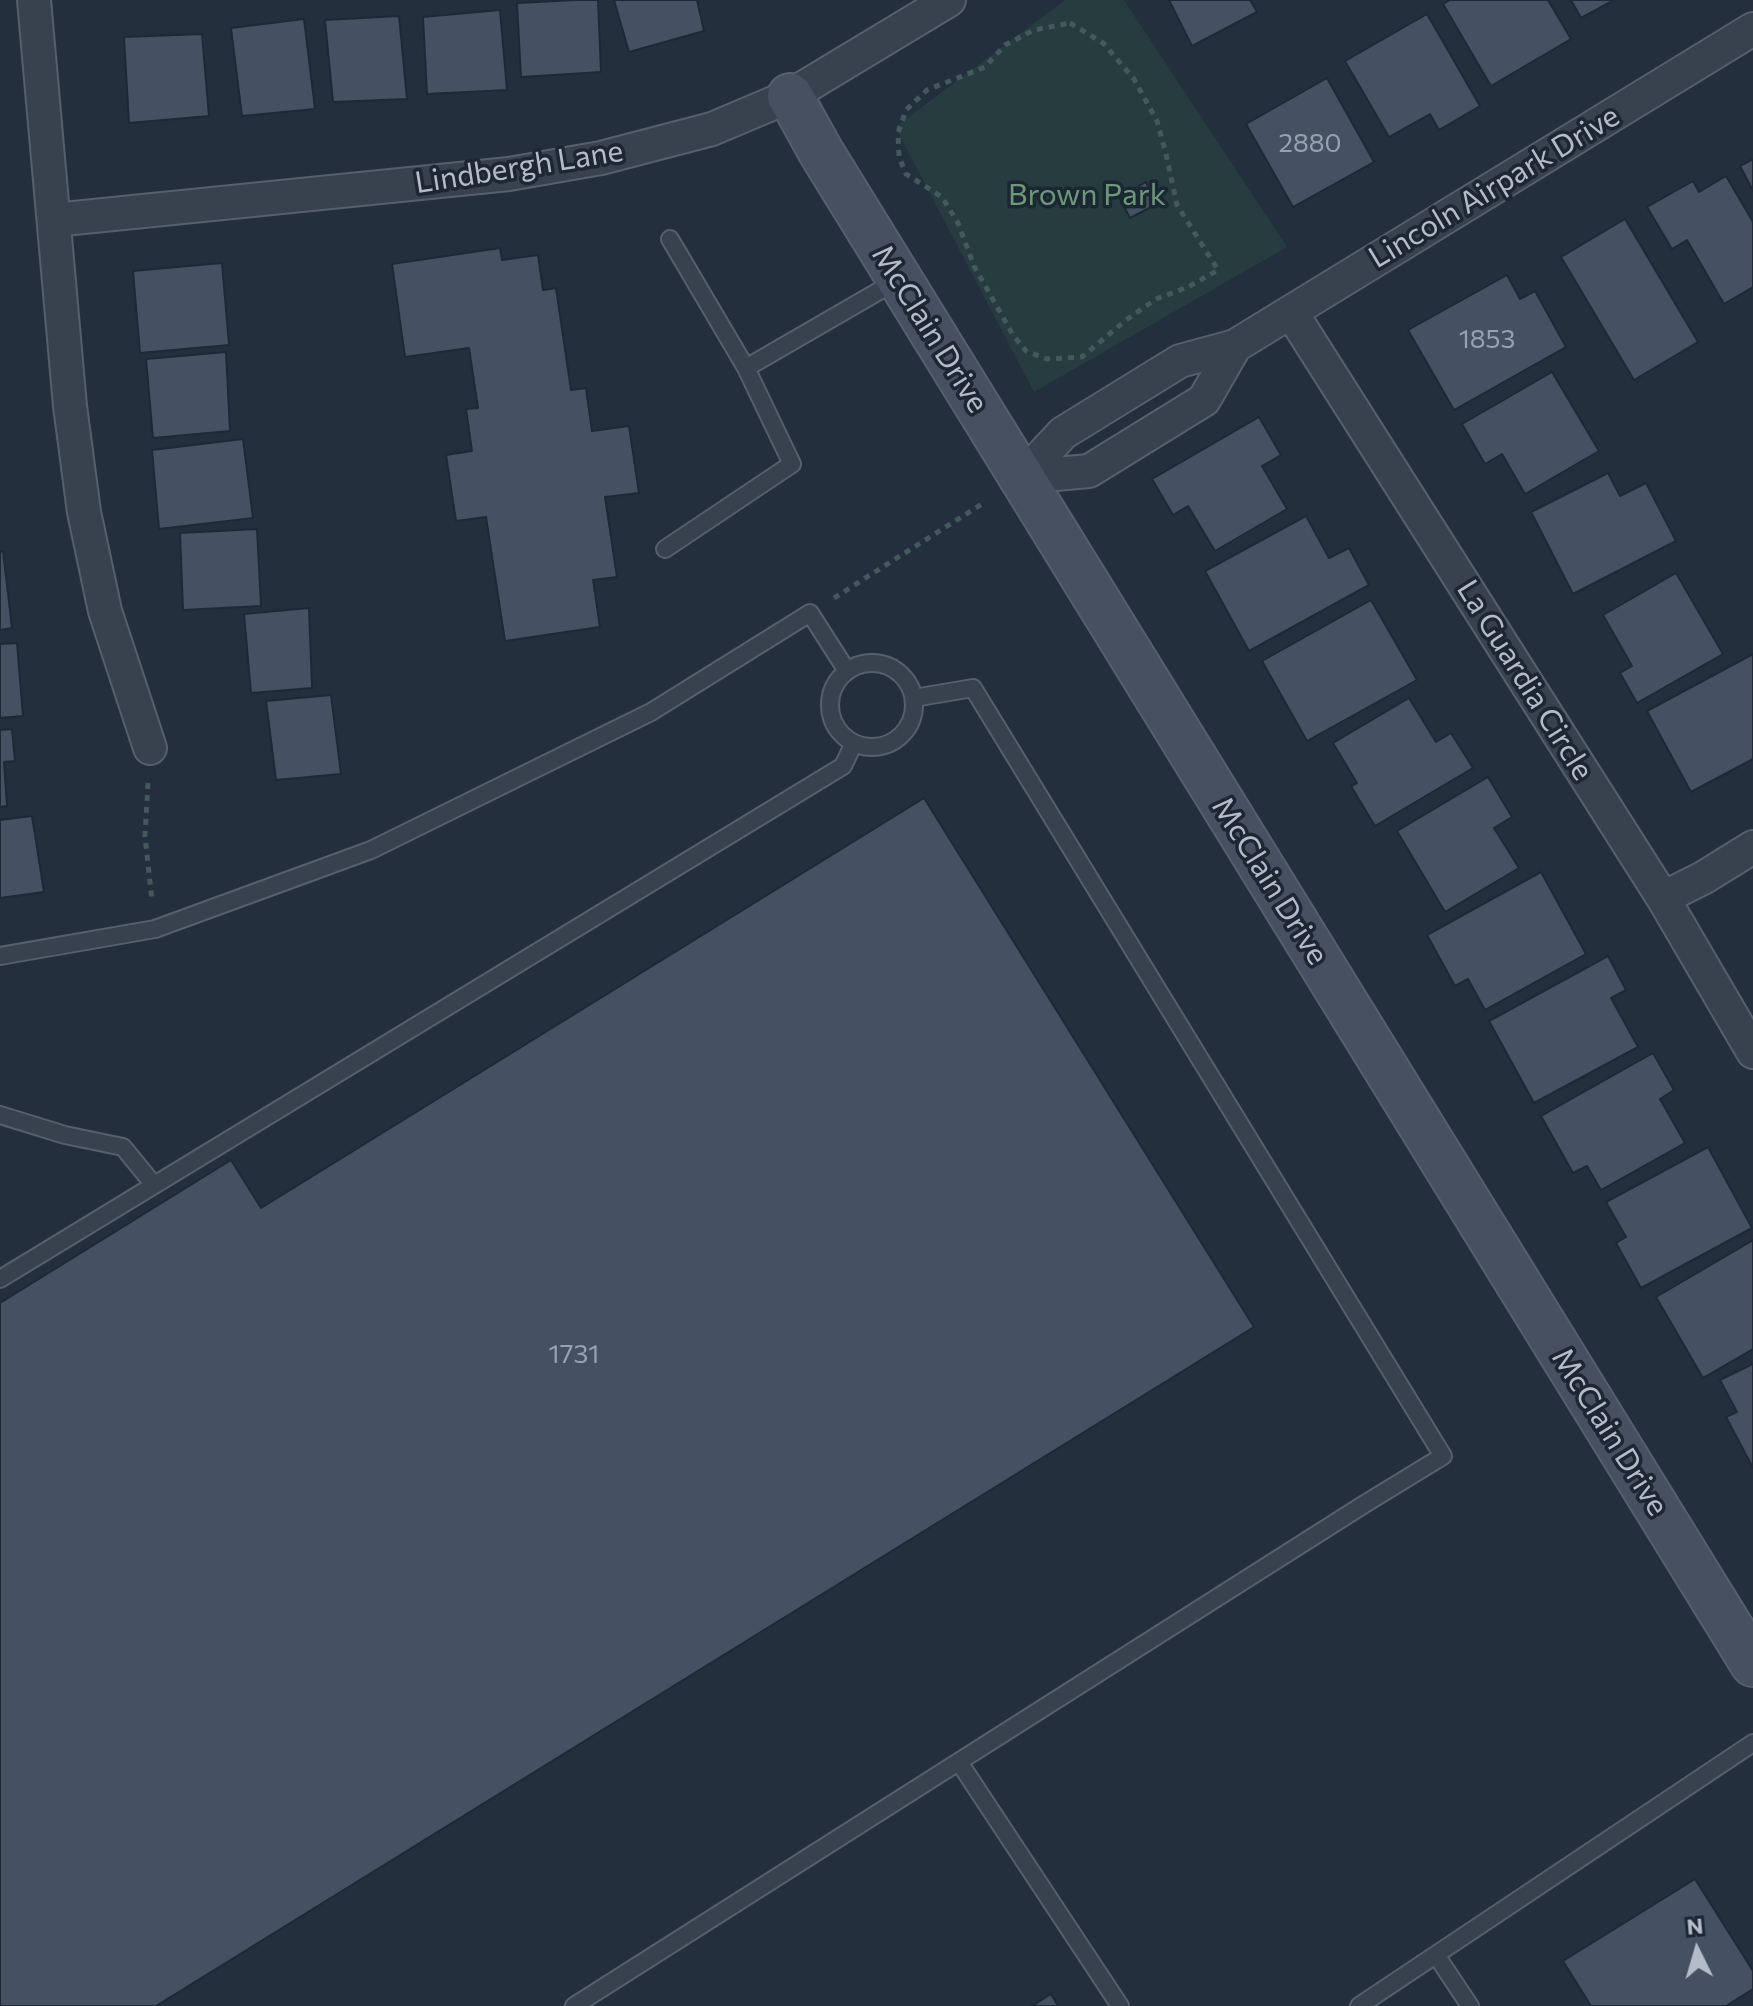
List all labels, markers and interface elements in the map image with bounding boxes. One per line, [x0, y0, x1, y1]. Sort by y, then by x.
street label: Lincoln Airpark Drive [1362, 98, 1626, 276]
house number: 2880 [1279, 127, 1341, 159]
street label: Lindbergh Lane [412, 133, 626, 201]
park label: Brown Park [1008, 177, 1166, 213]
street label: McClain Drive [864, 239, 996, 419]
house number: 1853 [1459, 323, 1515, 355]
street label: La Guardia Circle [1449, 573, 1601, 787]
street label: McClain Drive [1204, 791, 1336, 971]
house number: 1731 [549, 1338, 599, 1370]
street label: McClain Drive [1544, 1342, 1676, 1522]
north arrow [1657, 1910, 1737, 1990]
text: N [1685, 1911, 1704, 1940]

